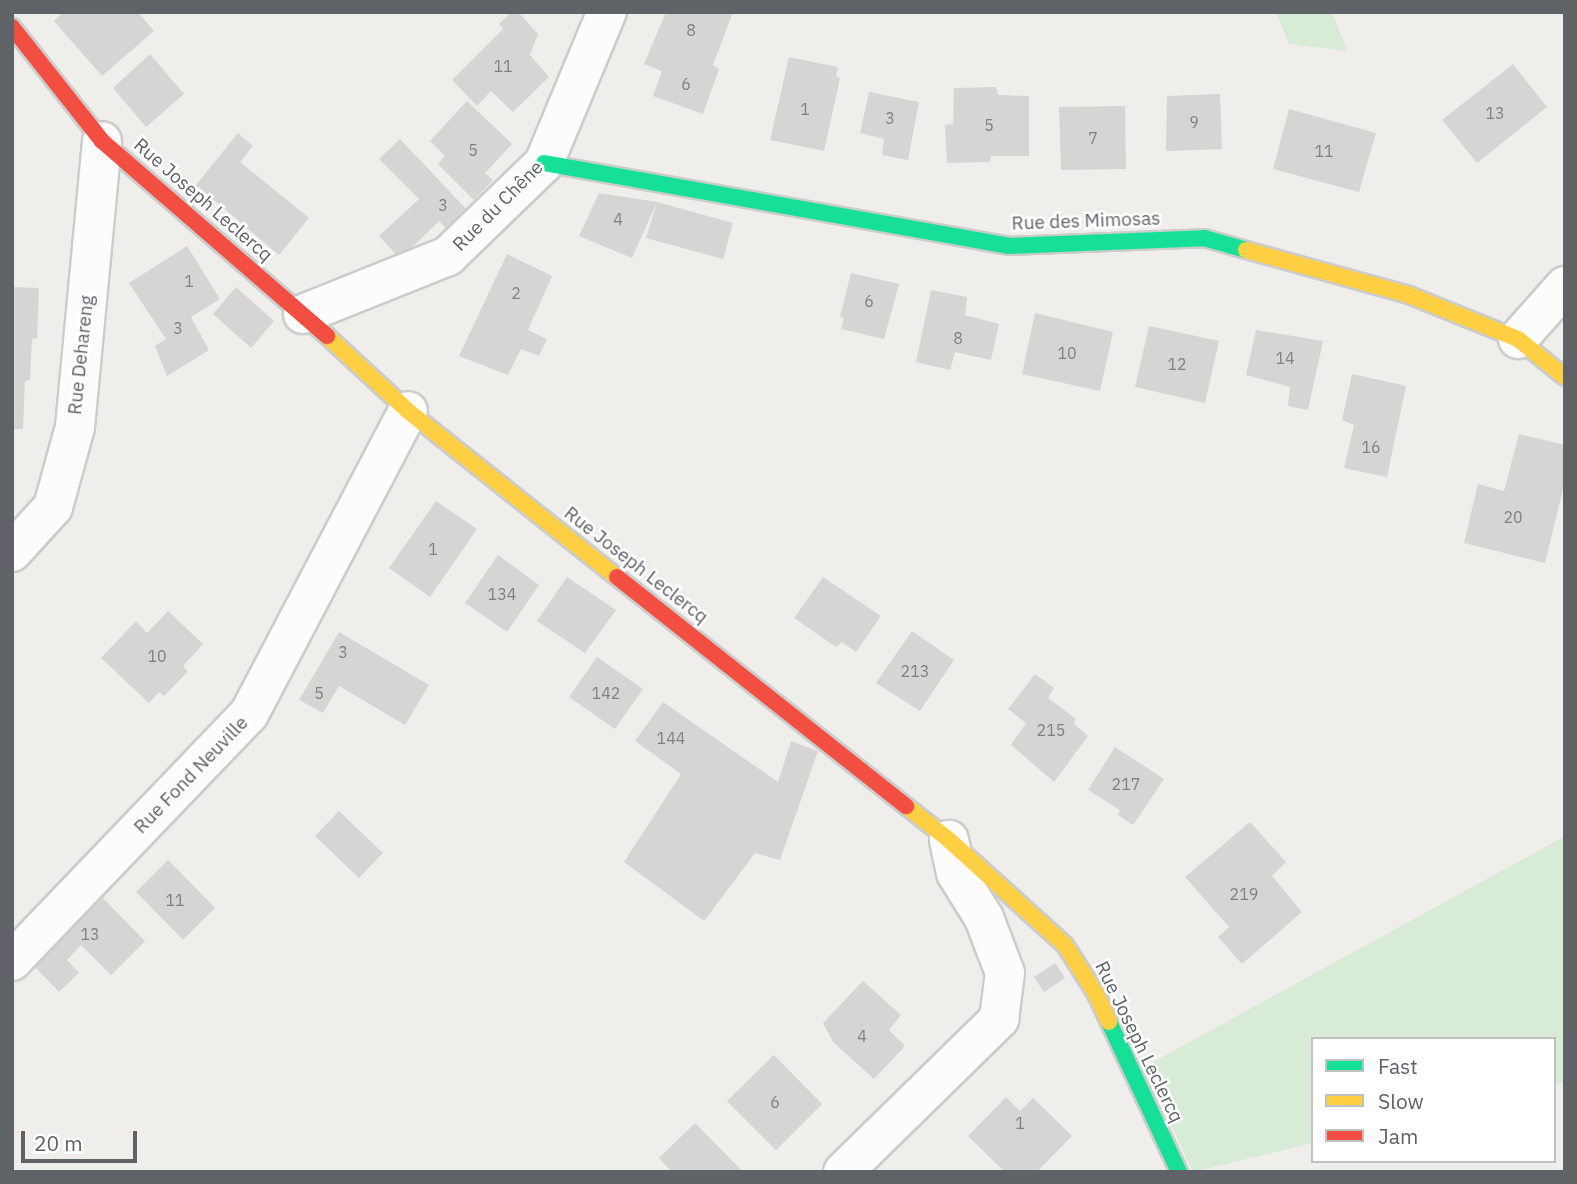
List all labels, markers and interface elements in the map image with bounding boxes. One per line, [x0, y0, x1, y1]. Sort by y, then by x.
house number: 8 [686, 20, 696, 40]
house number: 11 [493, 56, 513, 76]
house number: 6 [681, 74, 691, 94]
house number: 1 [800, 99, 810, 119]
house number: 13 [1485, 103, 1505, 123]
house number: 3 [885, 108, 895, 128]
house number: 9 [1189, 112, 1199, 132]
house number: 5 [984, 115, 994, 135]
house number: 7 [1088, 128, 1098, 148]
street label: Rue Joseph Leclercq [129, 134, 277, 266]
house number: 5 [468, 140, 478, 160]
house number: 11 [1314, 141, 1334, 161]
street label: Rue du Chêne [448, 156, 548, 256]
house number: 3 [438, 195, 448, 215]
street label: Rue des Mimosas [1011, 207, 1161, 235]
house number: 4 [613, 209, 623, 229]
house number: 1 [184, 271, 194, 291]
house number: 2 [511, 283, 521, 303]
house number: 6 [864, 291, 874, 311]
street label: Rue Dehareng [63, 294, 99, 416]
house number: 3 [173, 318, 183, 338]
house number: 8 [953, 328, 963, 348]
house number: 10 [1057, 343, 1077, 363]
house number: 14 [1275, 348, 1295, 368]
house number: 12 [1167, 354, 1187, 374]
house number: 16 [1361, 437, 1381, 457]
street label: Rue Joseph Leclercq [559, 502, 713, 628]
house number: 20 [1503, 507, 1523, 527]
house number: 1 [428, 539, 438, 559]
house number: 134 [488, 584, 516, 604]
house number: 3 [338, 642, 348, 662]
house number: 10 [147, 646, 167, 666]
house number: 213 [901, 661, 929, 681]
house number: 5 [314, 683, 324, 703]
house number: 142 [592, 683, 620, 703]
street label: Rue Fond Neuville [129, 712, 253, 838]
house number: 215 [1037, 720, 1065, 740]
house number: 144 [657, 728, 685, 748]
house number: 217 [1112, 774, 1140, 794]
house number: 219 [1230, 884, 1258, 904]
house number: 11 [165, 890, 185, 910]
house number: 13 [80, 924, 100, 944]
street label: Rue Joseph Leclercq [1090, 958, 1188, 1126]
house number: 4 [857, 1026, 867, 1046]
legend [1311, 1037, 1556, 1163]
text: Fast [1378, 1052, 1418, 1080]
text: Slow [1378, 1087, 1424, 1115]
house number: 6 [770, 1092, 780, 1112]
house number: 1 [1015, 1113, 1025, 1133]
scale bar [24, 1118, 140, 1162]
text: Jam [1378, 1122, 1418, 1150]
text: 20 m [34, 1129, 83, 1157]

